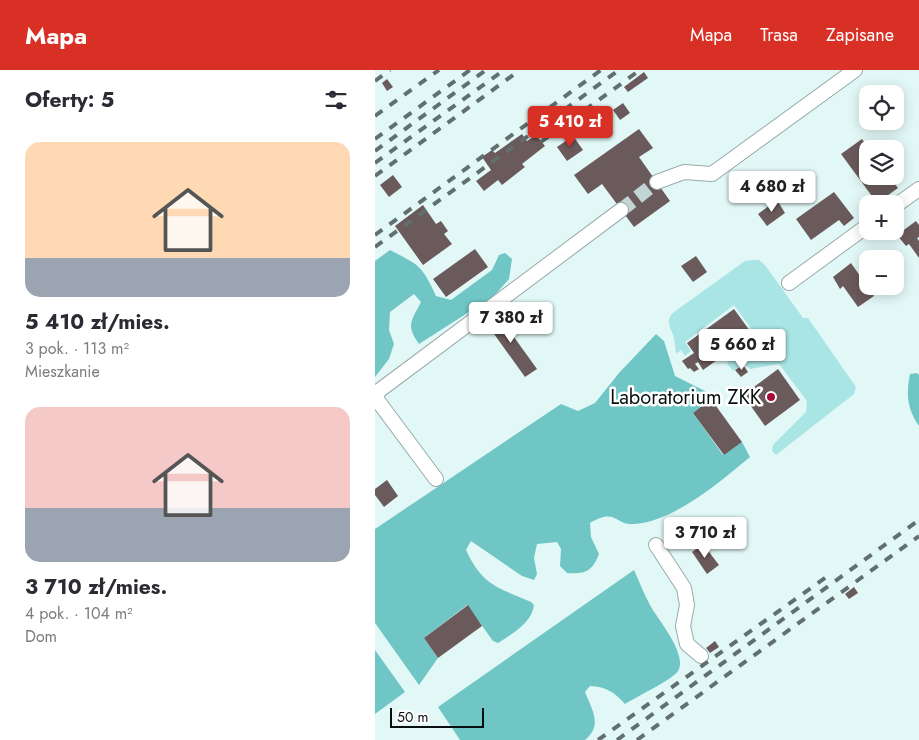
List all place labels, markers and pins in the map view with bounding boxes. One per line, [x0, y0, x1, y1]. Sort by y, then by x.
pin: 5 410 zł [518, 106, 622, 148]
pin: 4 680 zł [720, 170, 824, 213]
pin: 7 380 zł [459, 302, 563, 344]
pin: 5 660 zł [690, 328, 794, 371]
place label: Laboratorium ZKK [610, 383, 762, 412]
marker: Laboratorium ZKK [765, 391, 777, 403]
pin: 3 710 zł [653, 516, 757, 559]

